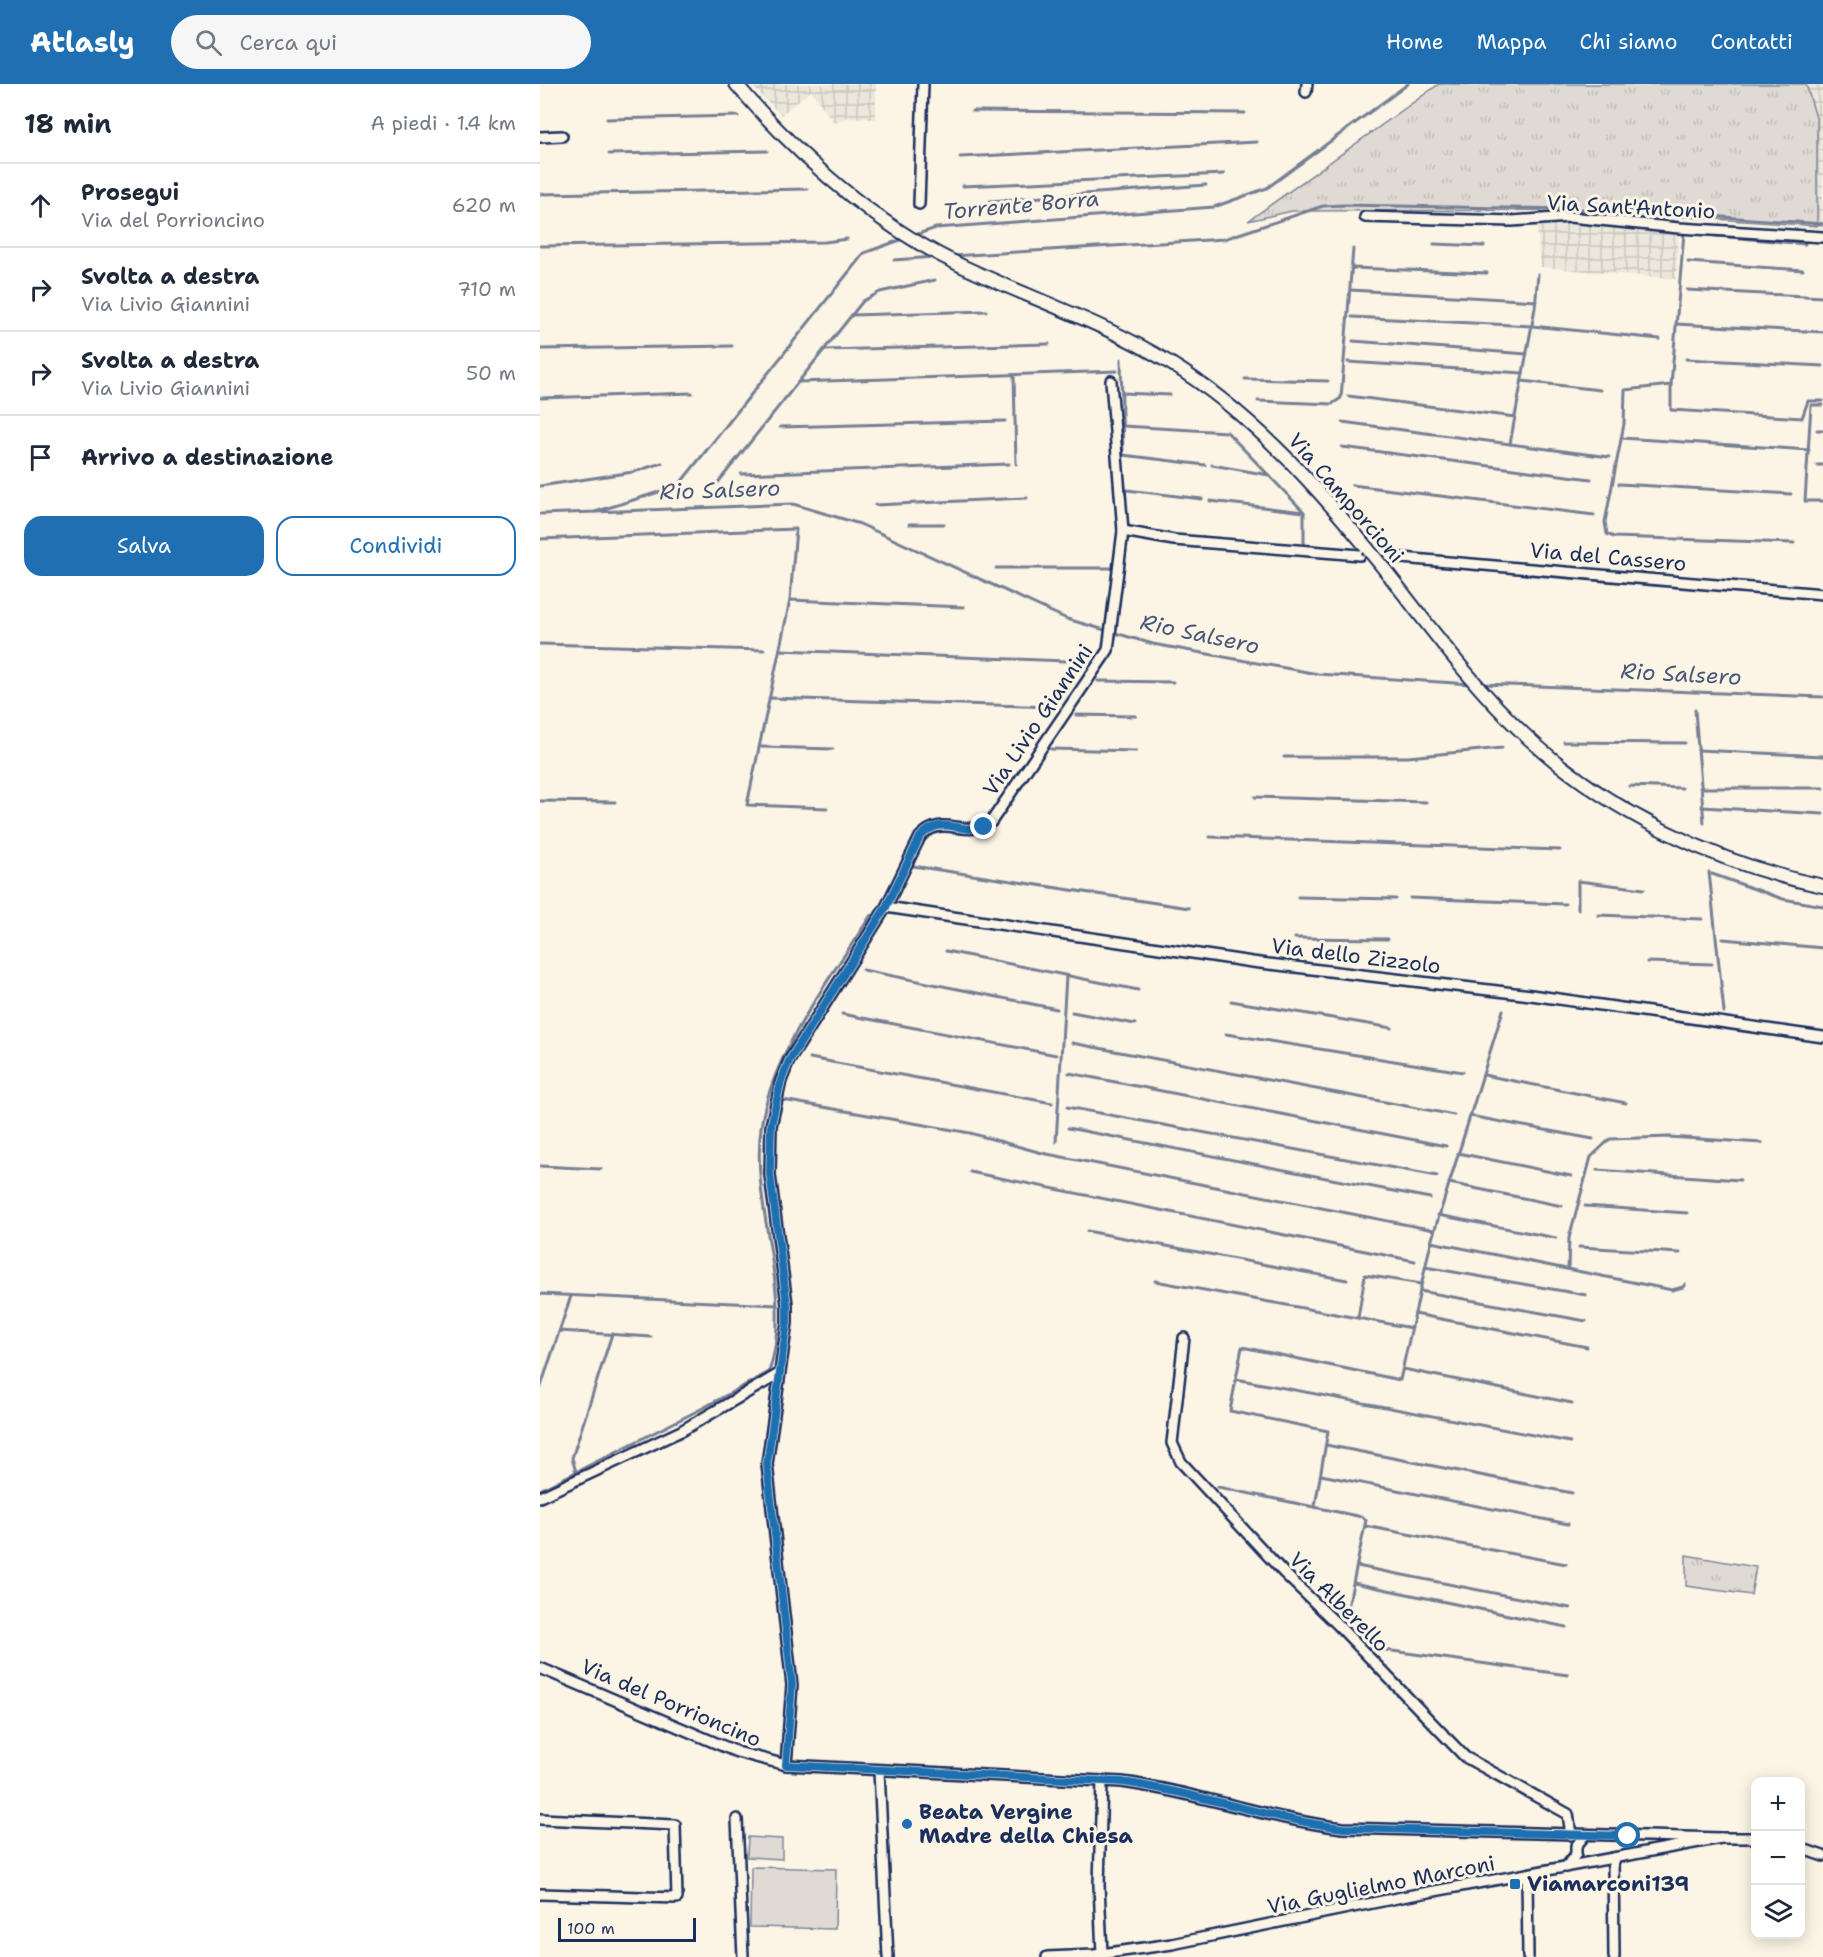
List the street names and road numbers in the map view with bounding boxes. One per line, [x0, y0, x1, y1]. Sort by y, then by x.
street label: Via Sant'Antonio [1546, 189, 1716, 225]
street label: Via Camporcioni [1282, 427, 1410, 569]
street label: Via del Cassero [1529, 536, 1687, 578]
street label: Via Livio Giannini [977, 638, 1099, 802]
street label: Via dello Zizzolo [1270, 932, 1442, 980]
street label: Via Alberello [1283, 1546, 1395, 1658]
street label: Via del Porrioncino [577, 1652, 765, 1754]
street label: Via Guglielmo Marconi [1265, 1849, 1497, 1921]

